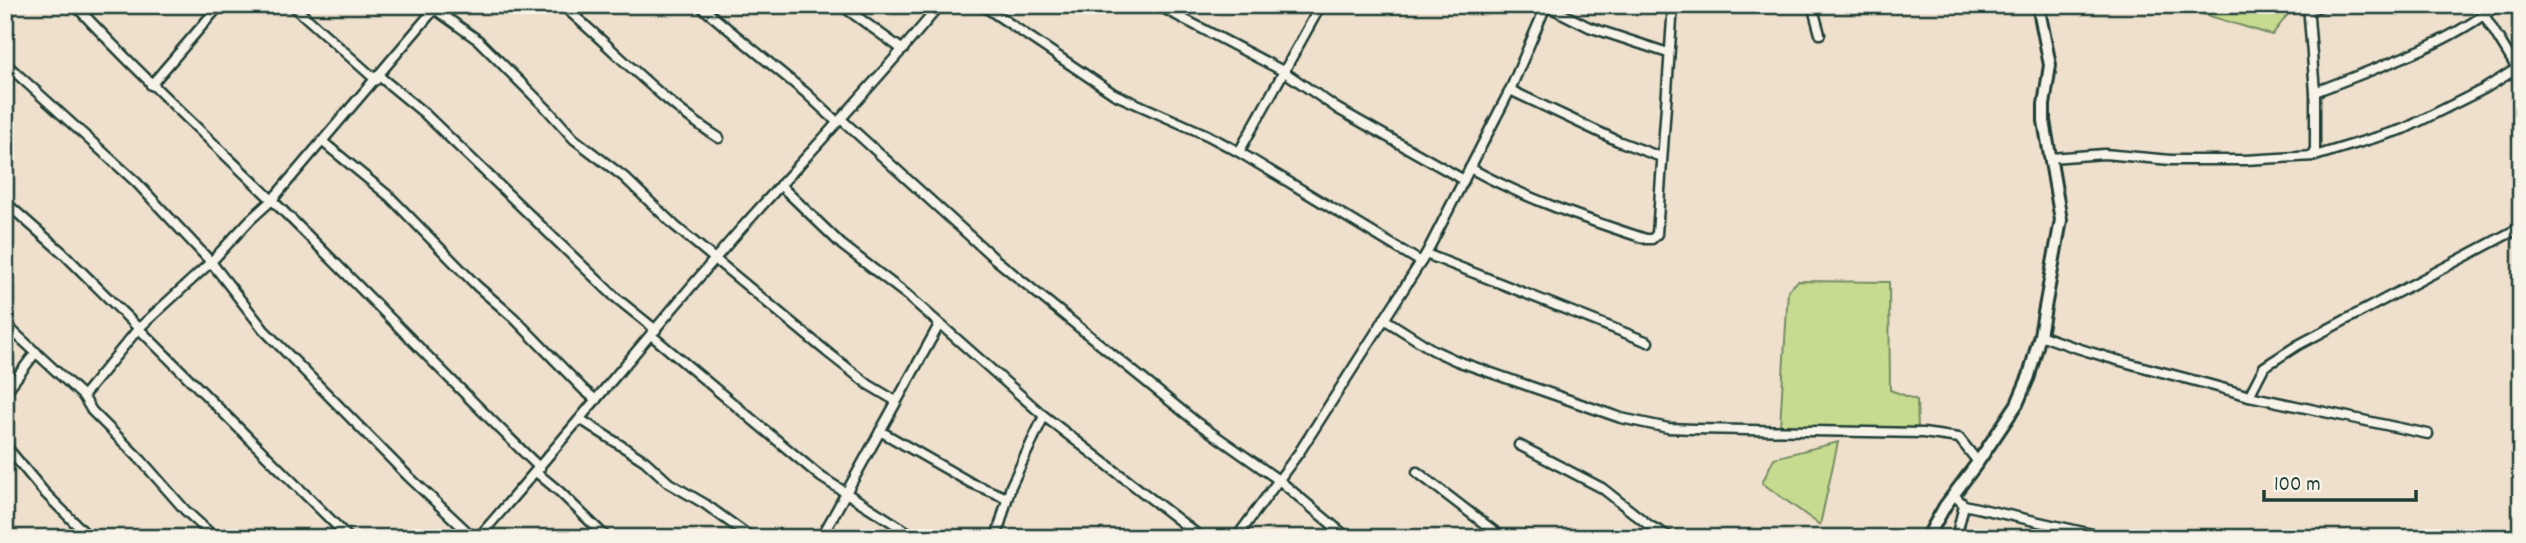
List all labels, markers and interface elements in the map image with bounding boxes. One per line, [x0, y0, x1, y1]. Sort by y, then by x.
scale bar [2264, 459, 2416, 503]
text: 100 m [2274, 471, 2321, 501]

